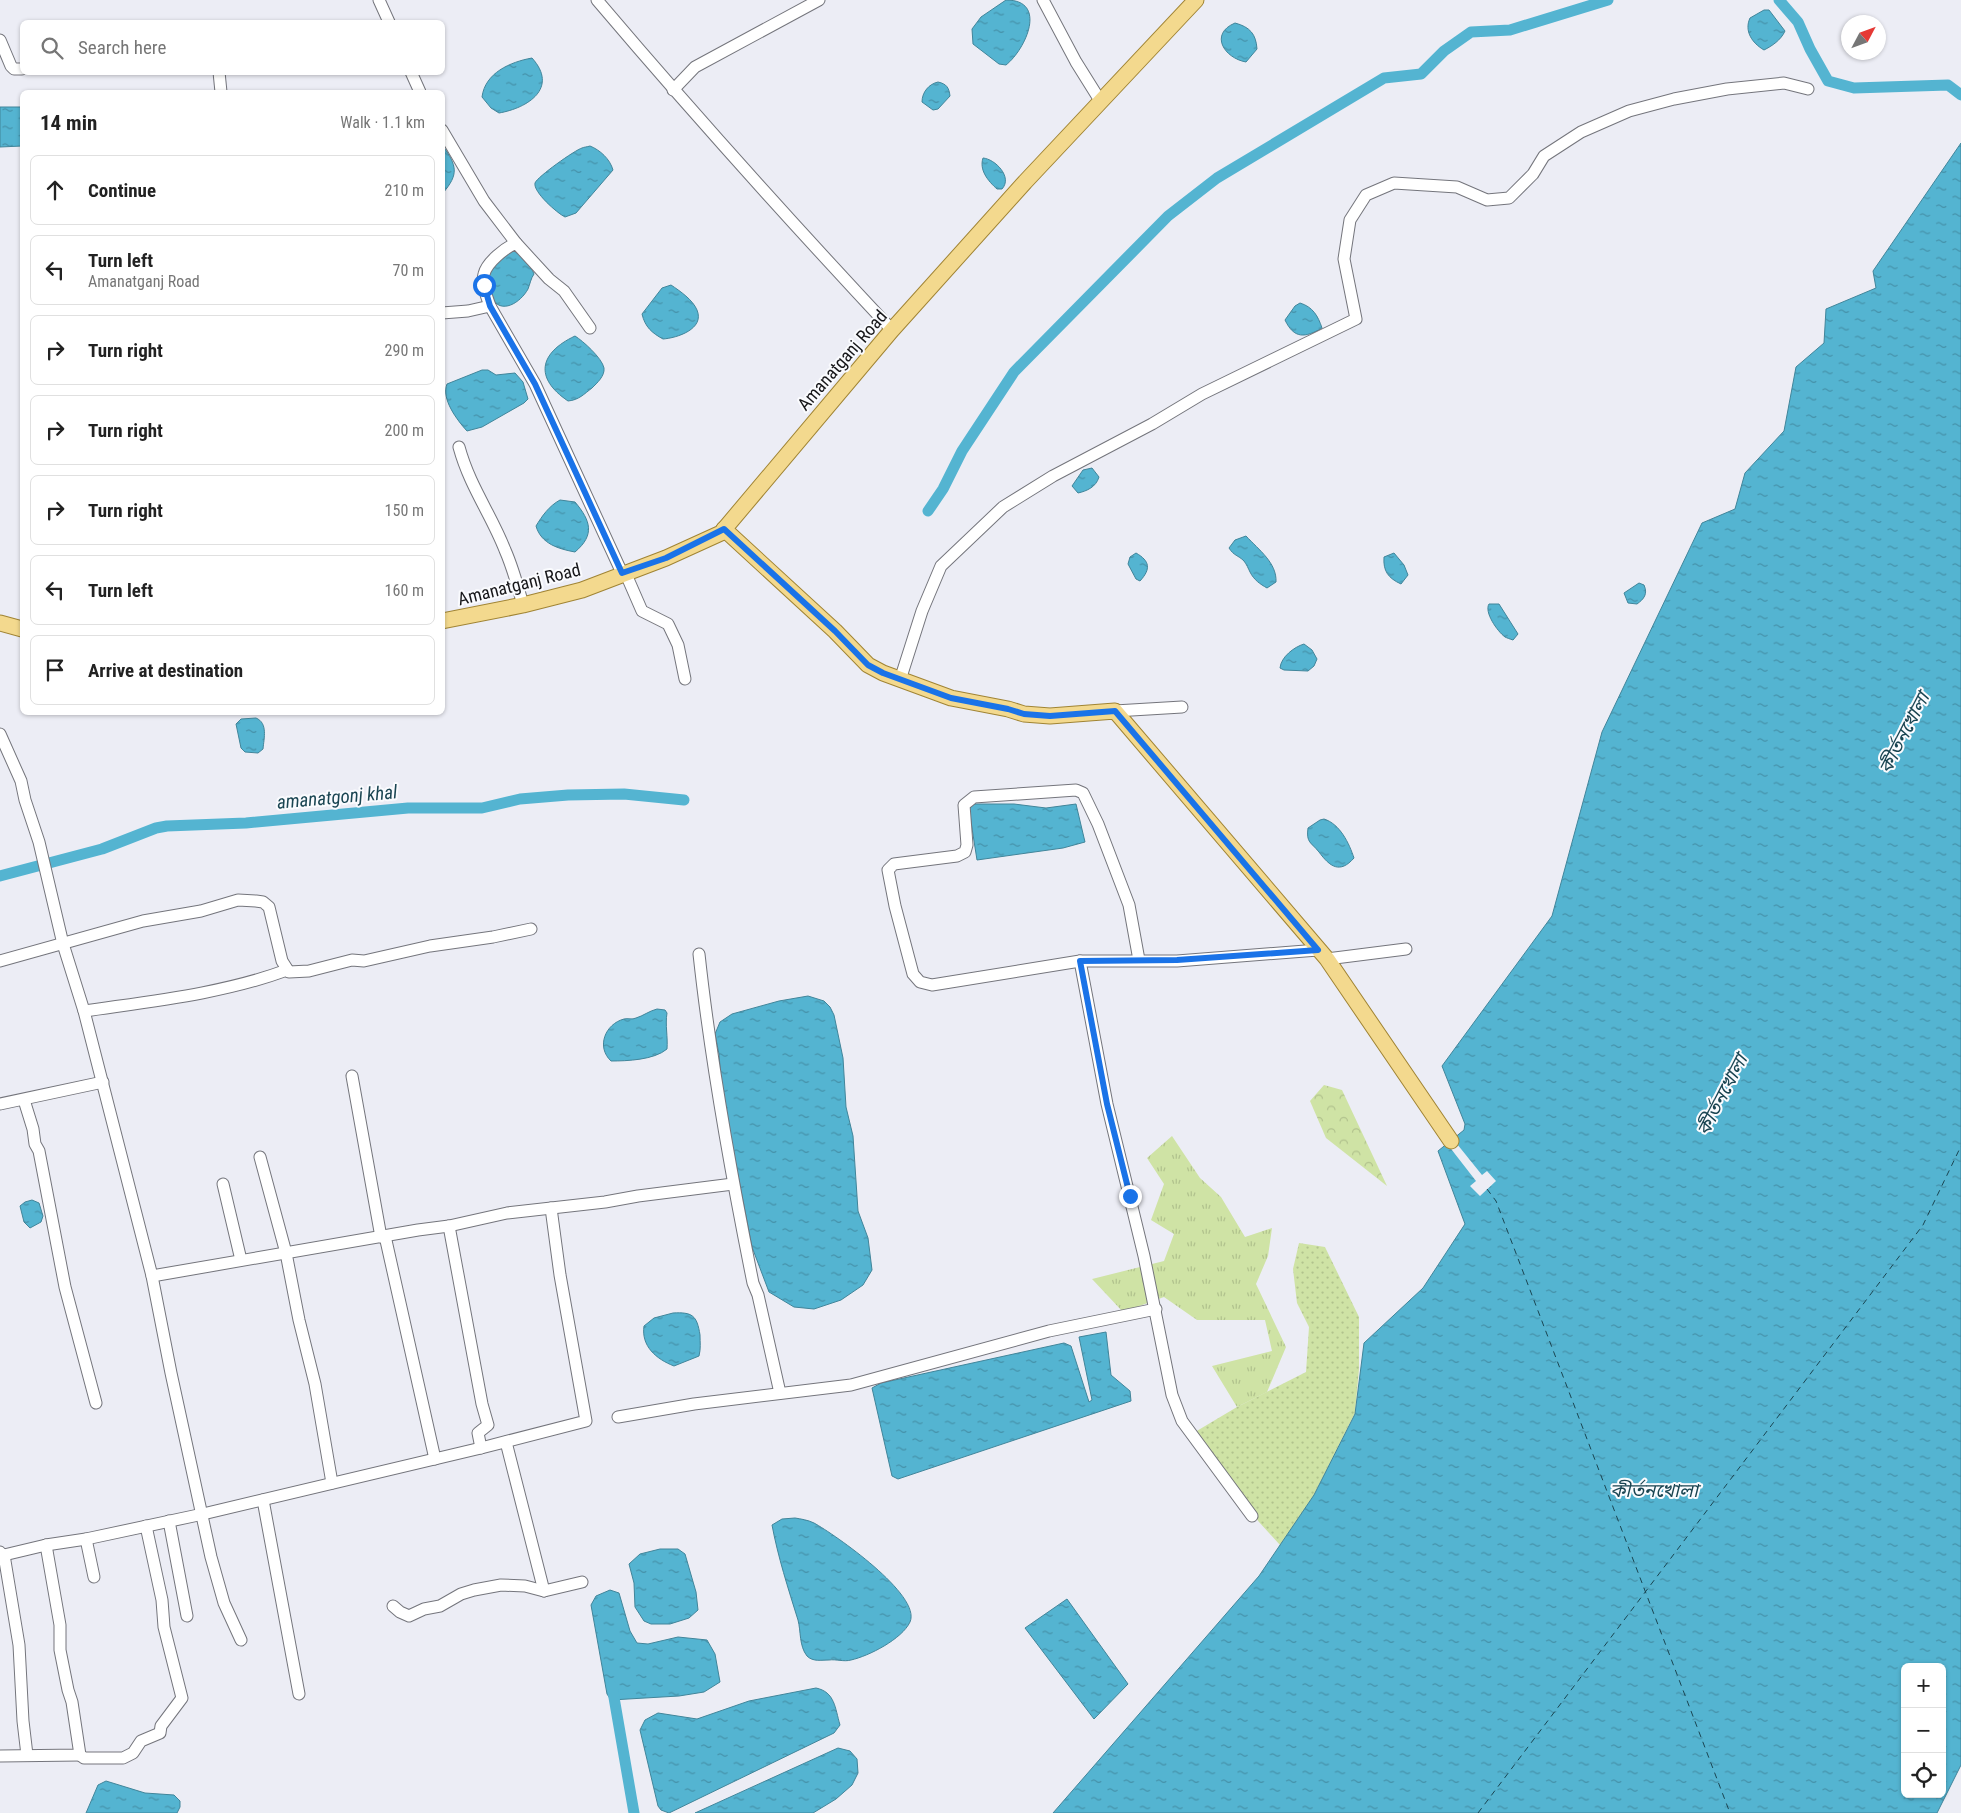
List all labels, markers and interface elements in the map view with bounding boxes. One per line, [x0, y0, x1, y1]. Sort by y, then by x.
north arrow [1841, 15, 1886, 60]
search box [20, 20, 445, 75]
icon: search [38, 34, 66, 62]
text: Search here [78, 36, 166, 59]
text: 14 min [40, 111, 97, 135]
text: Walk · 1.1 km [340, 113, 425, 132]
icon: ahead [41, 176, 69, 204]
text: Continue [88, 179, 156, 202]
text: 210 m [385, 181, 424, 200]
text: Turn left [88, 249, 153, 272]
icon: left [41, 256, 69, 284]
text: 70 m [392, 261, 424, 280]
text: Amanatganj Road [88, 272, 200, 291]
route start [473, 274, 496, 297]
street label: Amanatganj Road [793, 306, 891, 414]
icon: right [41, 336, 69, 364]
text: Turn right [88, 339, 163, 362]
text: 290 m [385, 341, 424, 360]
icon: right [41, 416, 69, 444]
text: Turn right [88, 419, 163, 442]
text: 200 m [385, 421, 424, 440]
icon: right [41, 496, 69, 524]
text: Turn right [88, 499, 163, 522]
text: 150 m [385, 501, 424, 520]
street label: Amanatganj Road [455, 559, 583, 609]
icon: left [41, 576, 69, 604]
text: Turn left [88, 579, 153, 602]
text: 160 m [385, 581, 424, 600]
icon: arrive [41, 656, 69, 684]
text: Arrive at destination [88, 659, 243, 682]
water label: কীর্তনখোলা [1874, 685, 1936, 777]
water label: amanatgonj khal [276, 780, 399, 814]
water label: কীর্তনখোলা [1692, 1047, 1754, 1139]
route end [1119, 1185, 1142, 1208]
water label: কীর্তনখোলা [1610, 1479, 1702, 1502]
map controls [1901, 1663, 1946, 1798]
button: + [1901, 1663, 1946, 1708]
button: − [1901, 1708, 1946, 1753]
button: locate [1901, 1753, 1946, 1798]

